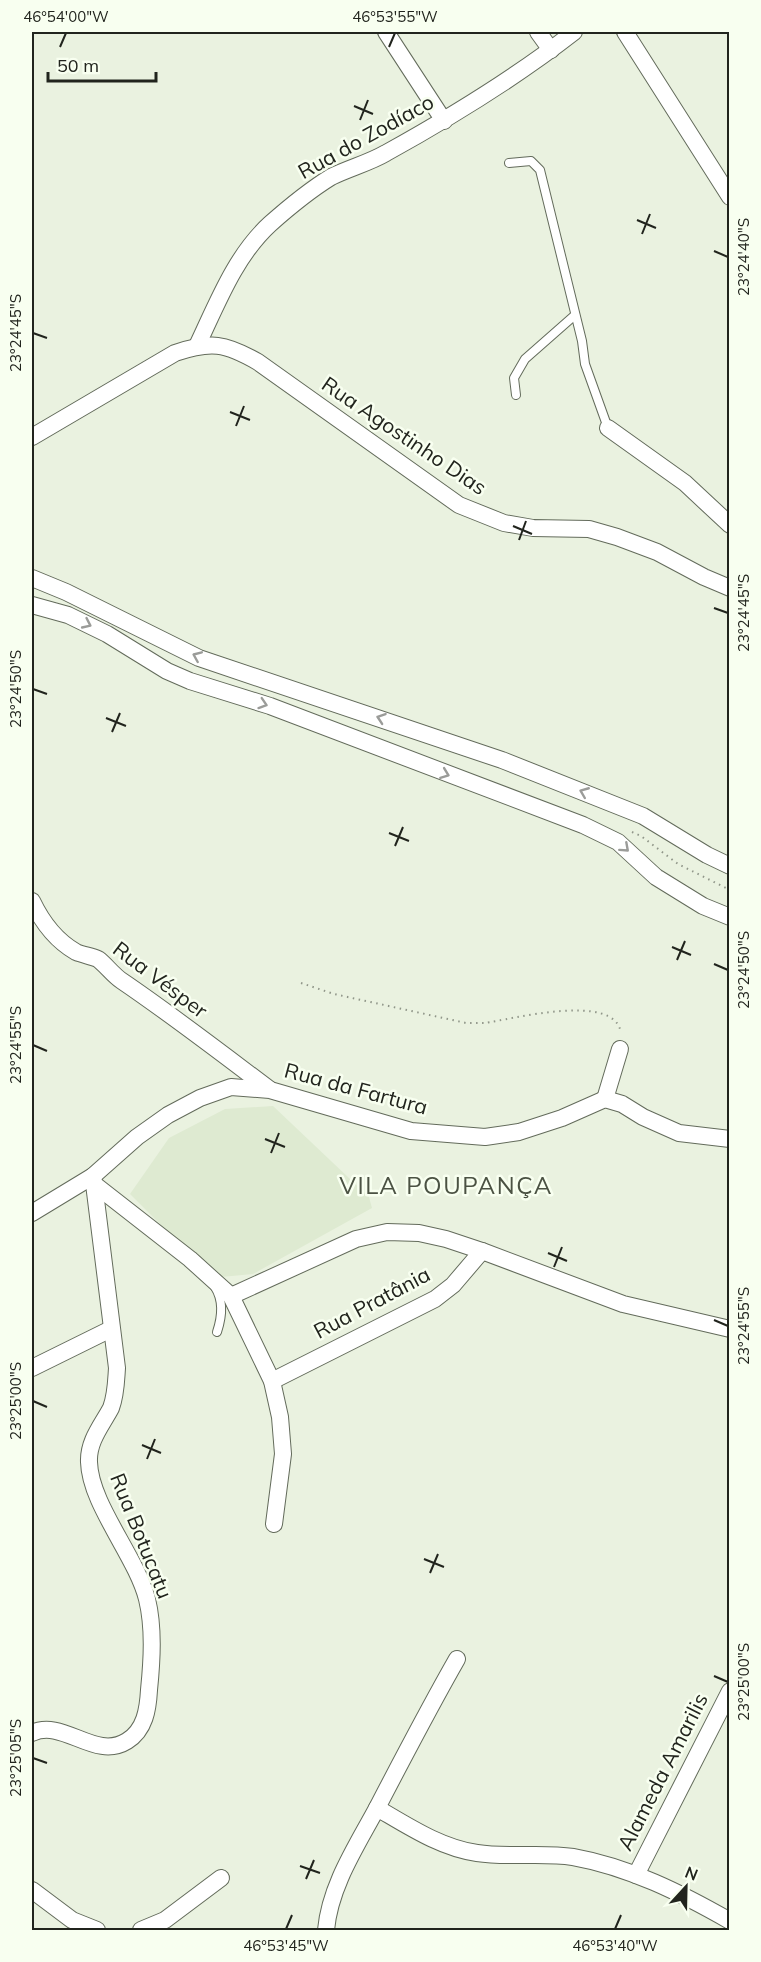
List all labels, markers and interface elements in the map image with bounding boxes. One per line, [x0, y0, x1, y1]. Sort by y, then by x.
text: 46°54'00"W [23, 7, 109, 26]
text: 46°53'55"W [352, 7, 438, 26]
scale bar [48, 45, 156, 83]
text: 50 m [57, 54, 99, 77]
street label: Rua do Zodíaco [293, 88, 438, 184]
text: 23°24'40"S [734, 218, 753, 296]
text: 23°24'45"S [6, 294, 25, 372]
street label: Rua Agostinho Dias [317, 370, 492, 500]
text: 23°24'45"S [734, 574, 753, 652]
one-way arrow [80, 617, 91, 629]
text: 23°24'50"S [6, 650, 25, 728]
one-way arrow [192, 651, 203, 663]
one-way arrow [257, 697, 268, 709]
one-way arrow [376, 713, 387, 726]
one-way arrow [439, 766, 450, 779]
one-way arrow [579, 787, 590, 799]
one-way arrow [618, 841, 628, 852]
text: 23°24'50"S [734, 931, 753, 1009]
street label: Rua Vésper [108, 935, 213, 1023]
text: 23°24'55"S [6, 1006, 25, 1084]
street label: Rua da Fartura [282, 1056, 431, 1120]
district label: VILA POUPANÇA [339, 1170, 553, 1200]
street label: Rua Pratânia [309, 1261, 434, 1344]
text: 23°24'55"S [734, 1287, 753, 1365]
text: 23°25'00"S [6, 1362, 25, 1440]
street label: Rua Botucatu [105, 1469, 179, 1602]
text: 23°25'00"S [734, 1643, 753, 1721]
street label: Alameda Amarilis [611, 1689, 713, 1855]
text: 23°25'05"S [6, 1719, 25, 1797]
north arrow [656, 1857, 716, 1917]
text: N [682, 1862, 701, 1885]
text: 46°53'45"W [243, 1936, 329, 1955]
text: 46°53'40"W [572, 1936, 658, 1955]

